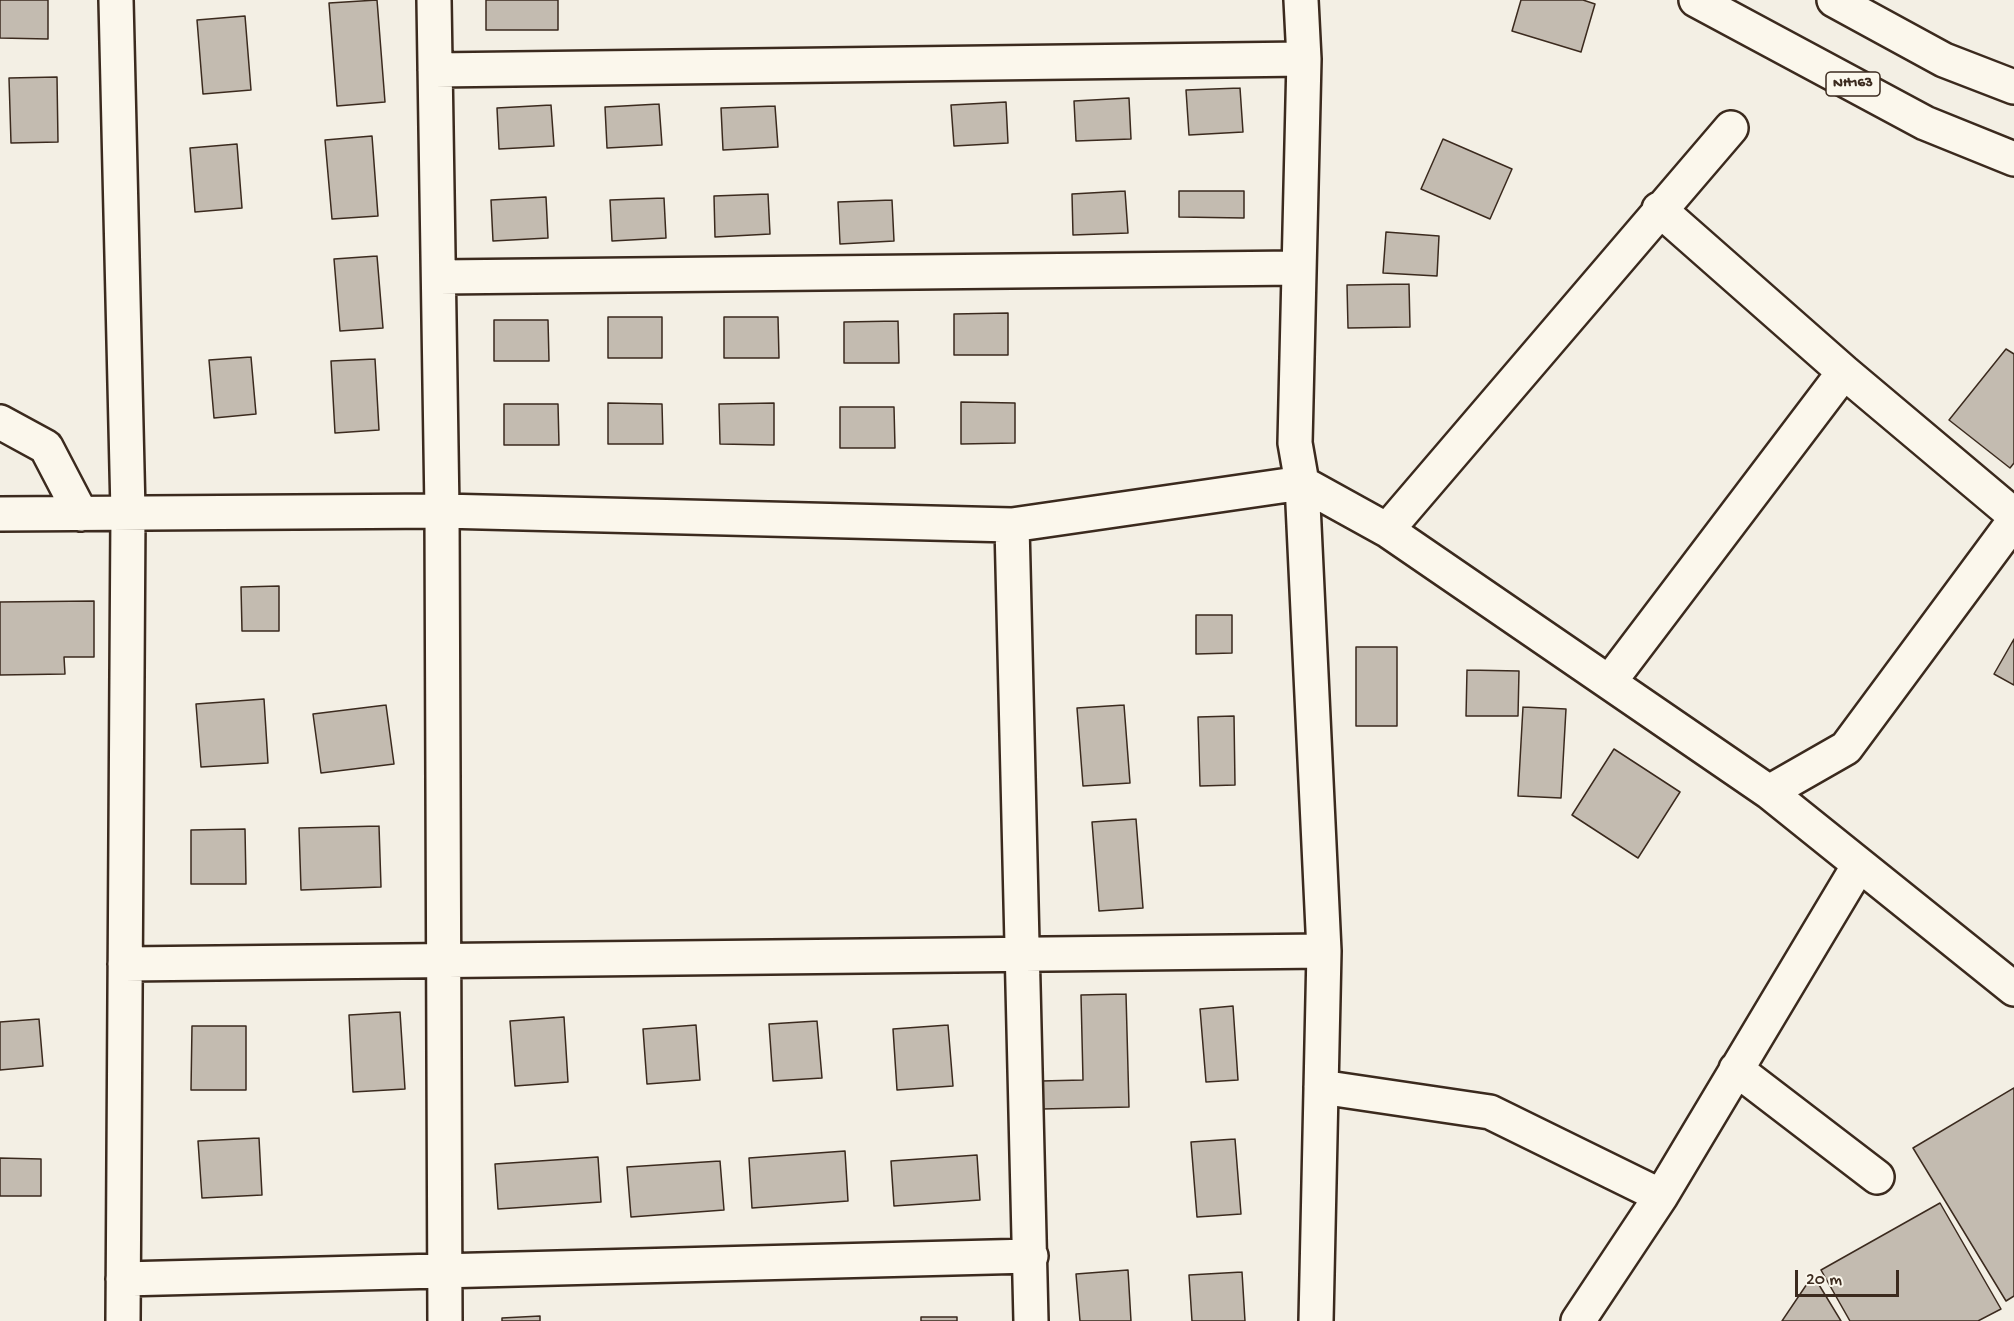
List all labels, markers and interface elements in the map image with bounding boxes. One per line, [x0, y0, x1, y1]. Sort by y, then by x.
road number: NH163 [1826, 72, 1880, 96]
scale bar [1798, 1258, 1902, 1296]
text: 20 m [1806, 1270, 1842, 1291]

